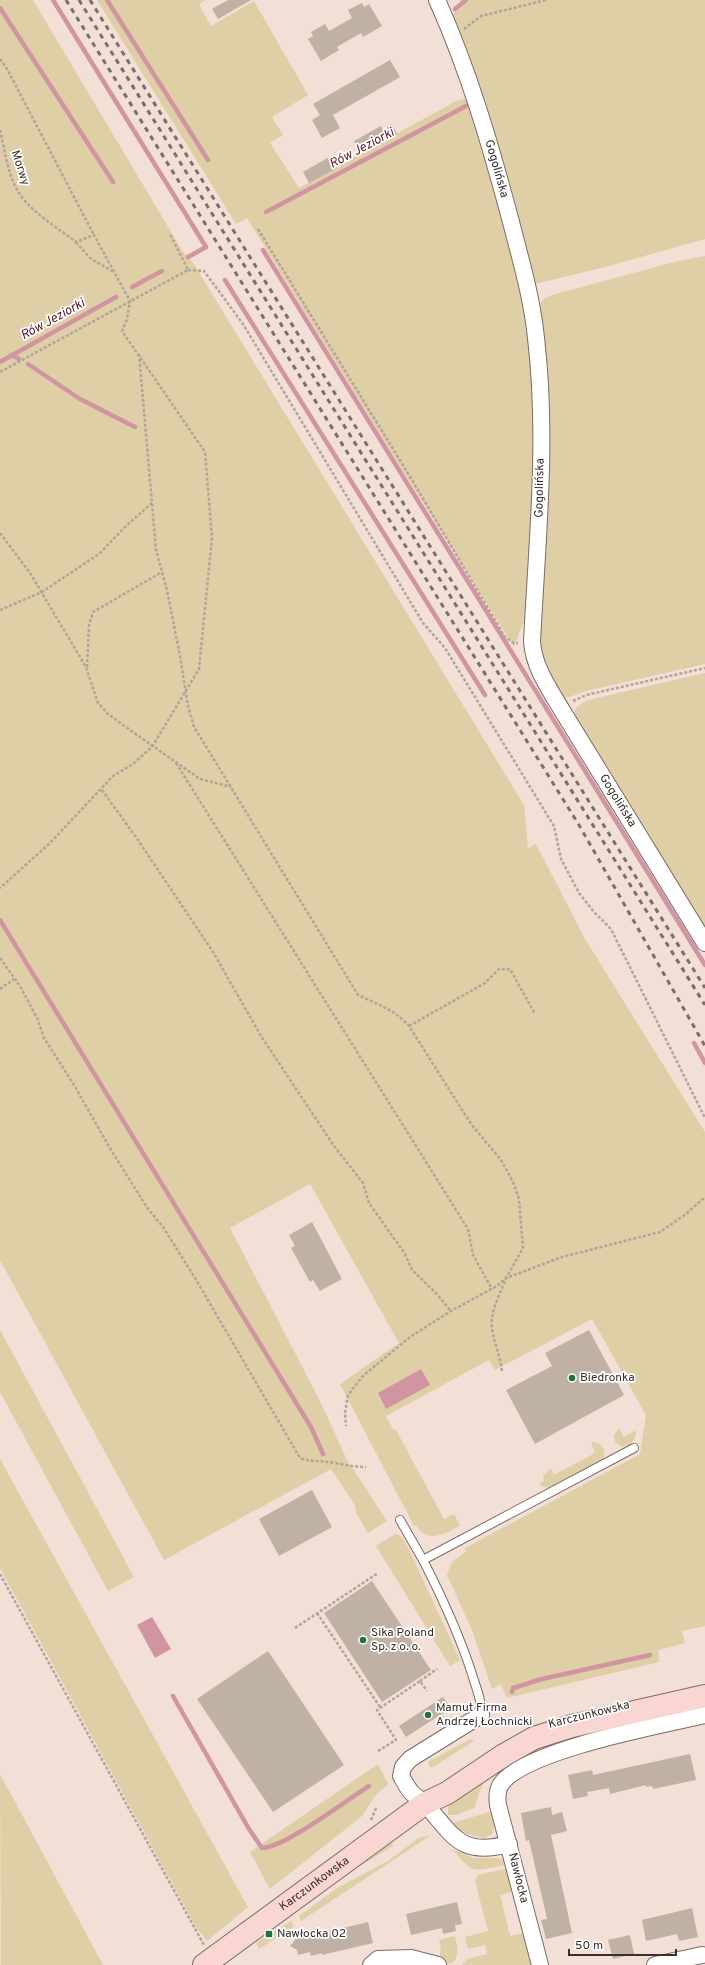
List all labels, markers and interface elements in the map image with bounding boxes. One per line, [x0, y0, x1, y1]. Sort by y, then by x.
water label: Rów Jeziorki [327, 125, 398, 173]
street label: Gogolińska [480, 138, 512, 200]
street label: Morwy [7, 148, 33, 188]
water label: Rów Jeziorki [18, 295, 89, 344]
street label: Gogolińska [531, 458, 549, 518]
street label: Gogolińska [595, 771, 640, 830]
place label: Biedronka [580, 1370, 634, 1386]
marker: Biedronka [567, 1373, 577, 1383]
place label: Sika Poland Sp. z o. o. [371, 1625, 434, 1655]
marker: Sika Poland Sp. z o. o. [358, 1635, 368, 1645]
street label: Karczunkowska [547, 1697, 631, 1733]
place label: Mamut Firma Andrzej Łochnicki [436, 1700, 532, 1730]
marker: Mamut Firma Andrzej Łochnicki [423, 1710, 433, 1720]
street label: Nawłocka [504, 1851, 532, 1905]
street label: Karczunkowska [276, 1853, 353, 1915]
place label: Nawłocka 02 [277, 1926, 346, 1942]
marker: Nawłocka 02 [264, 1929, 274, 1939]
scale bar [569, 1931, 676, 1957]
text: 50 m [575, 1938, 603, 1954]

